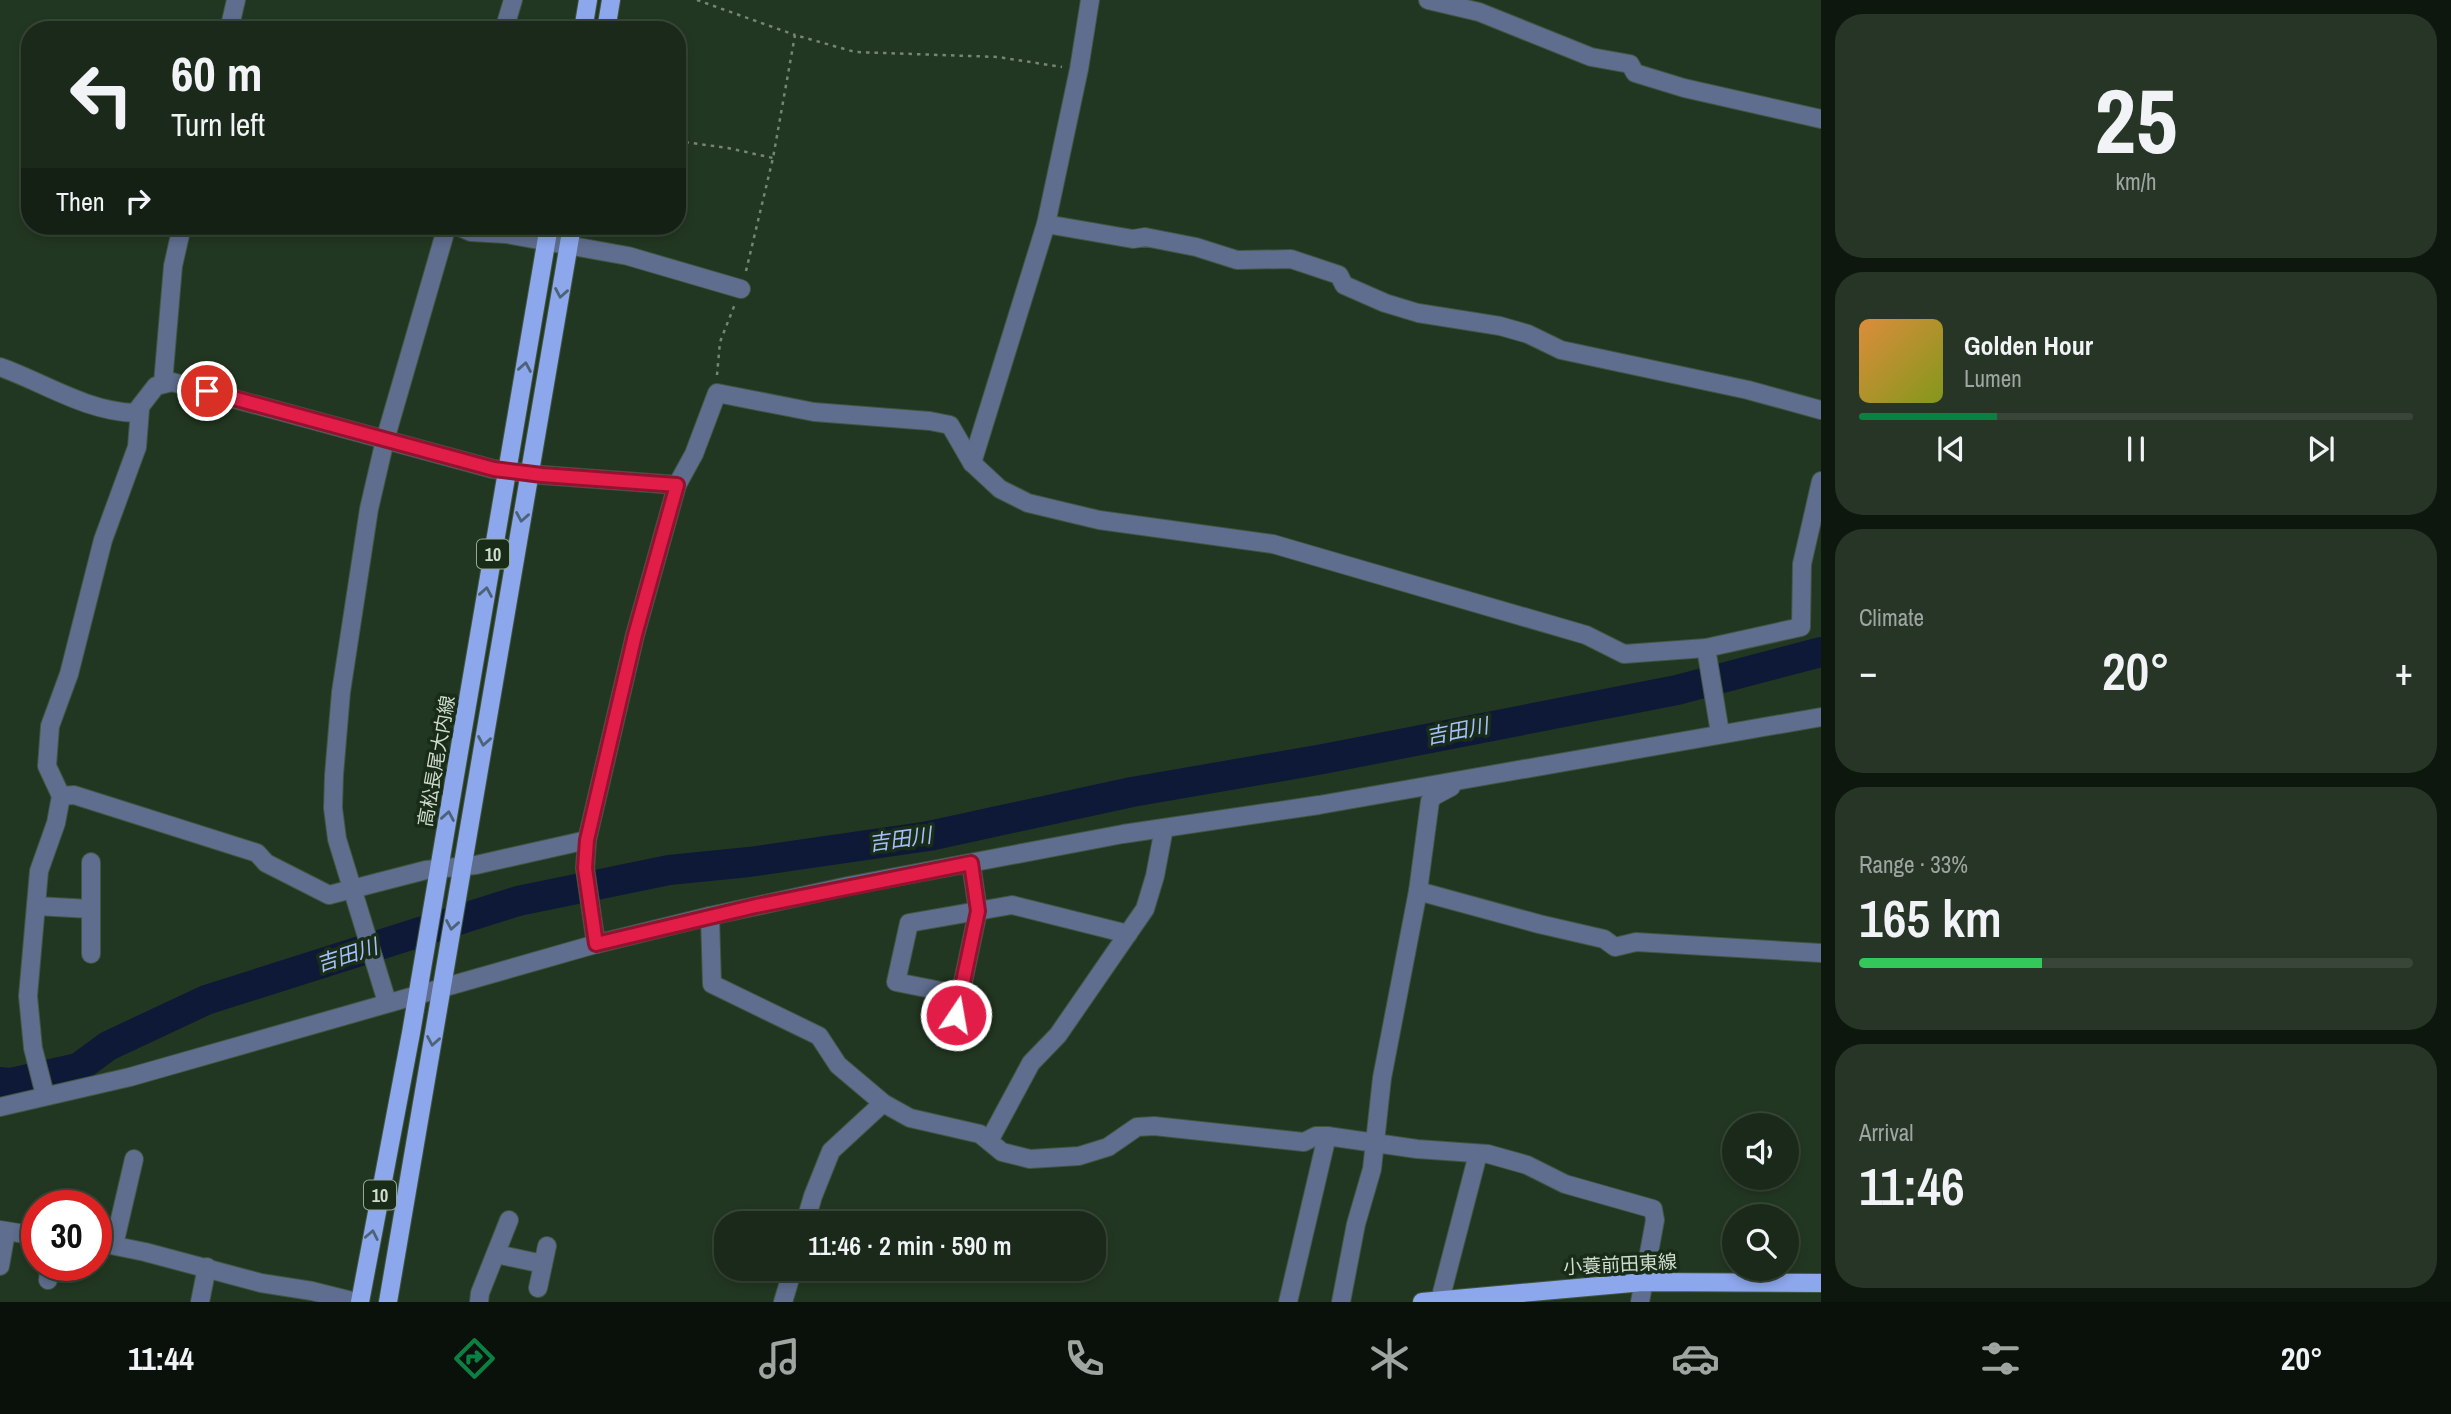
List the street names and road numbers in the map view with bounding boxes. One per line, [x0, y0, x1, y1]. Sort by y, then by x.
road number: 10 [477, 540, 509, 568]
street label: 高松長尾大内線 [412, 693, 460, 829]
road number: 10 [364, 1180, 396, 1210]
street label: 小蓑前田東線 [1562, 1248, 1678, 1280]

